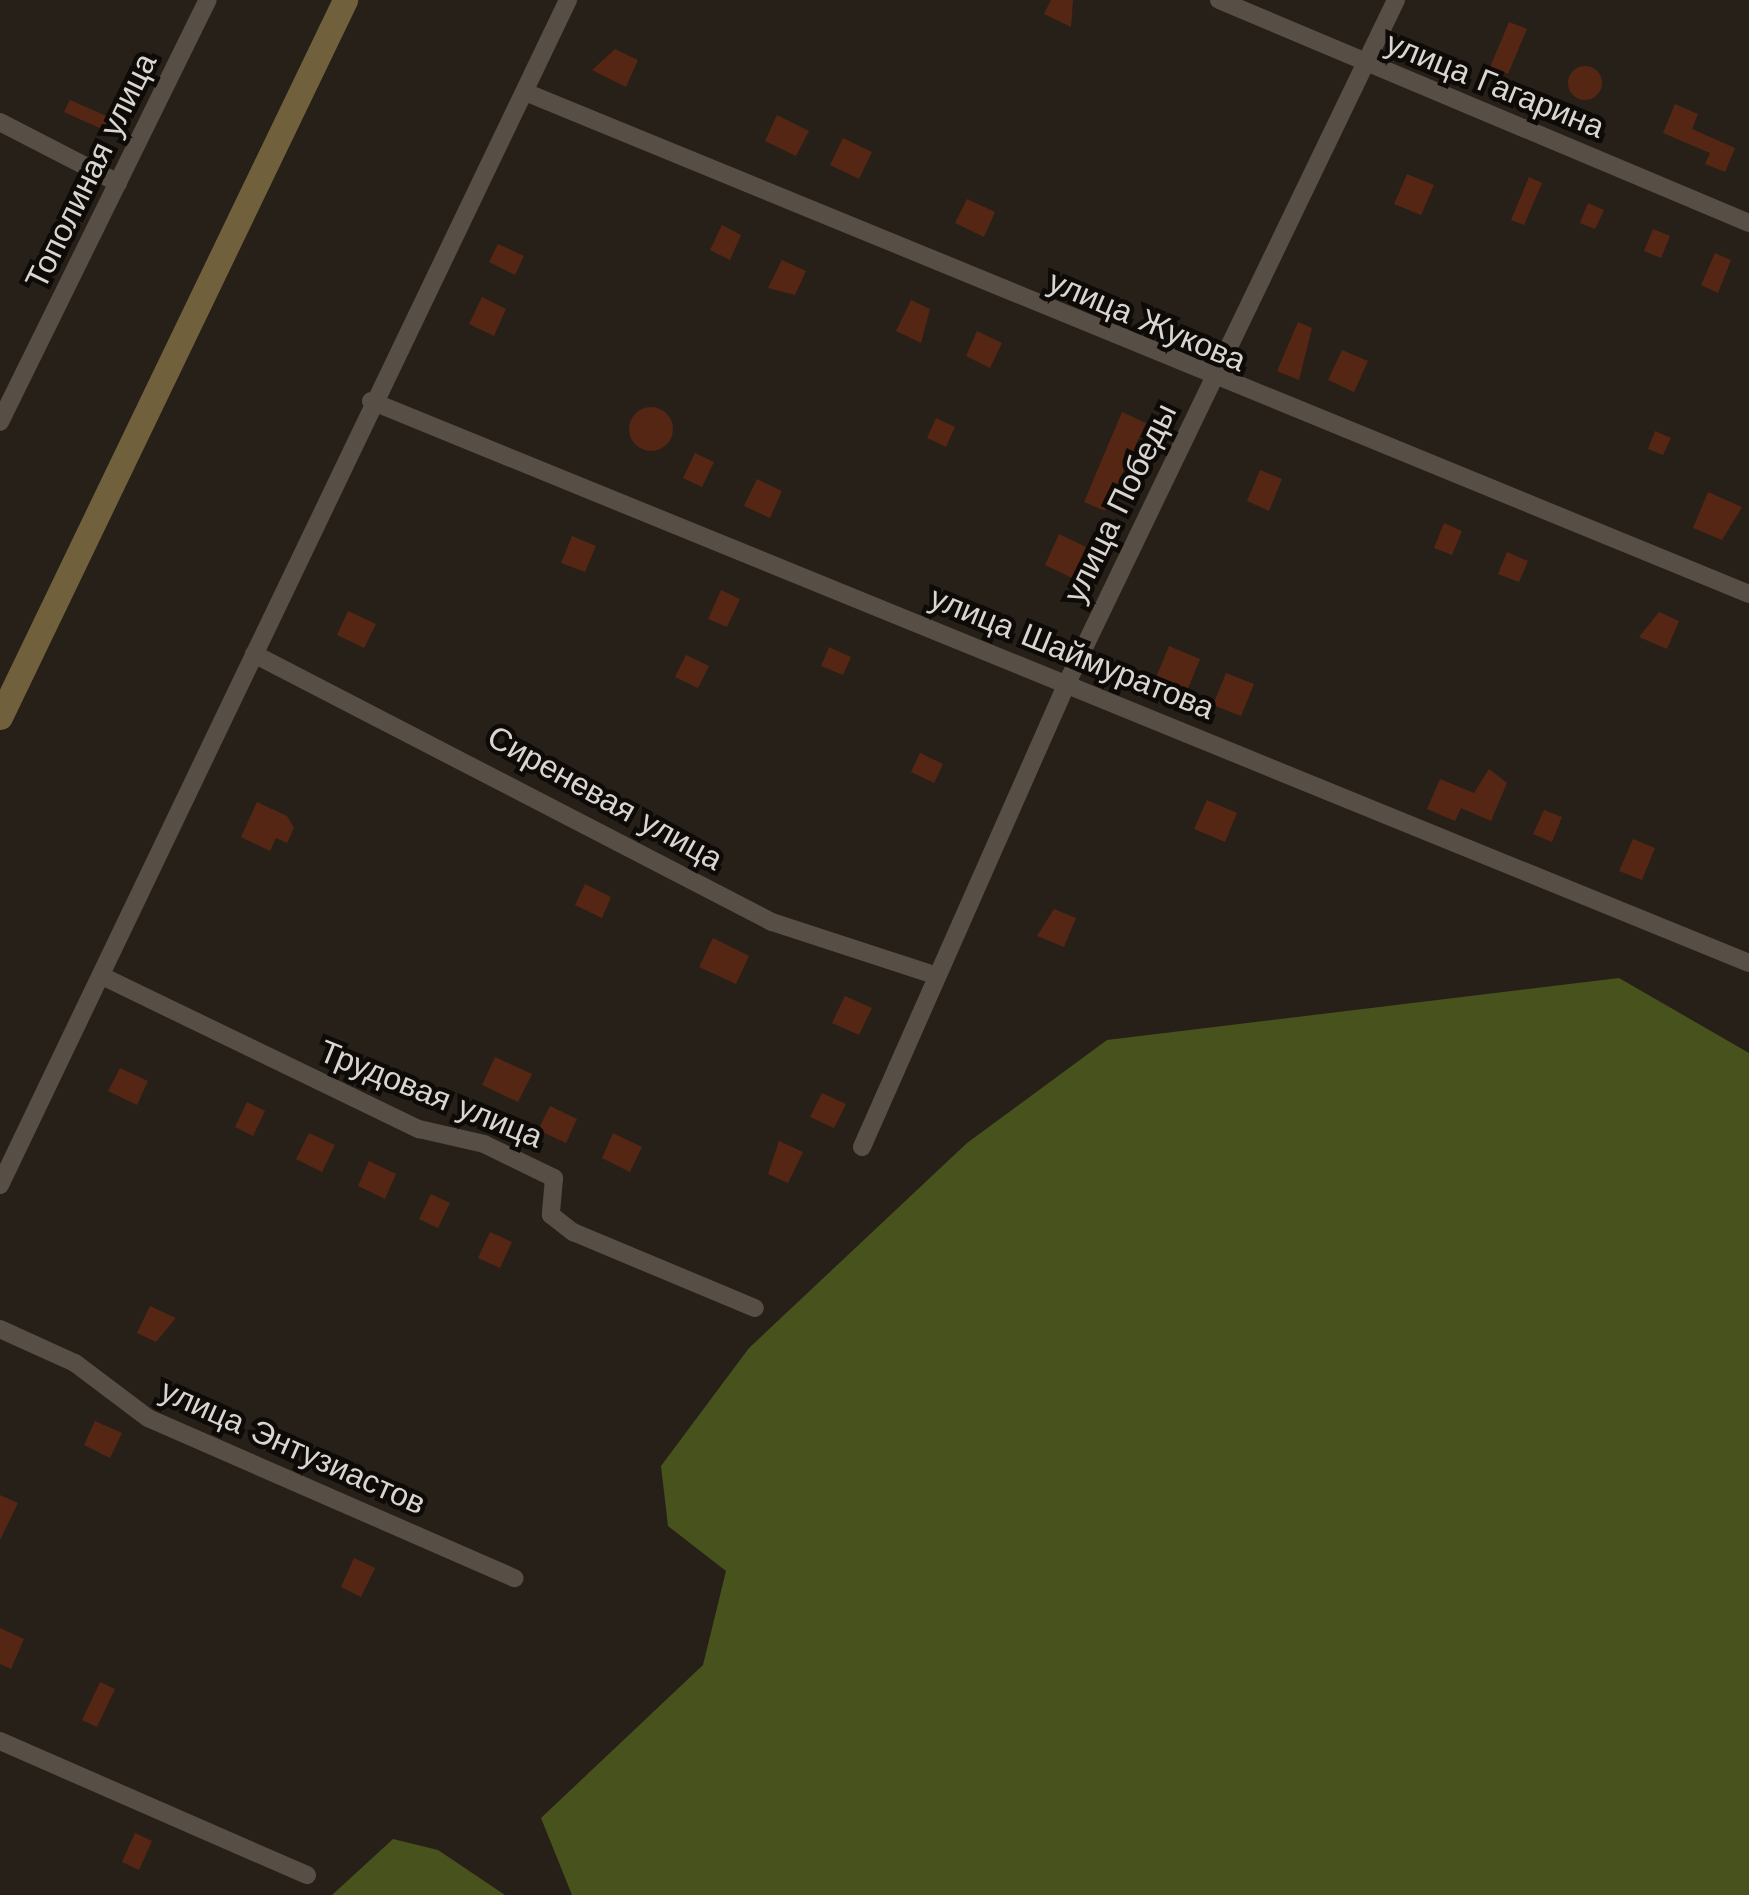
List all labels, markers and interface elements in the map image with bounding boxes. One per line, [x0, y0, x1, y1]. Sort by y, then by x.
street label: улица Гагарина [1380, 24, 1610, 146]
street label: Тополиная улица [17, 47, 165, 295]
street label: улица Жукова [1043, 262, 1251, 380]
street label: улица Победы [1055, 397, 1185, 609]
street label: улица Шаймуратова [924, 578, 1220, 728]
street label: Сиреневая улица [481, 718, 729, 878]
street label: Трудовая улица [314, 1032, 548, 1156]
street label: улица Энтузиастов [155, 1371, 431, 1523]

